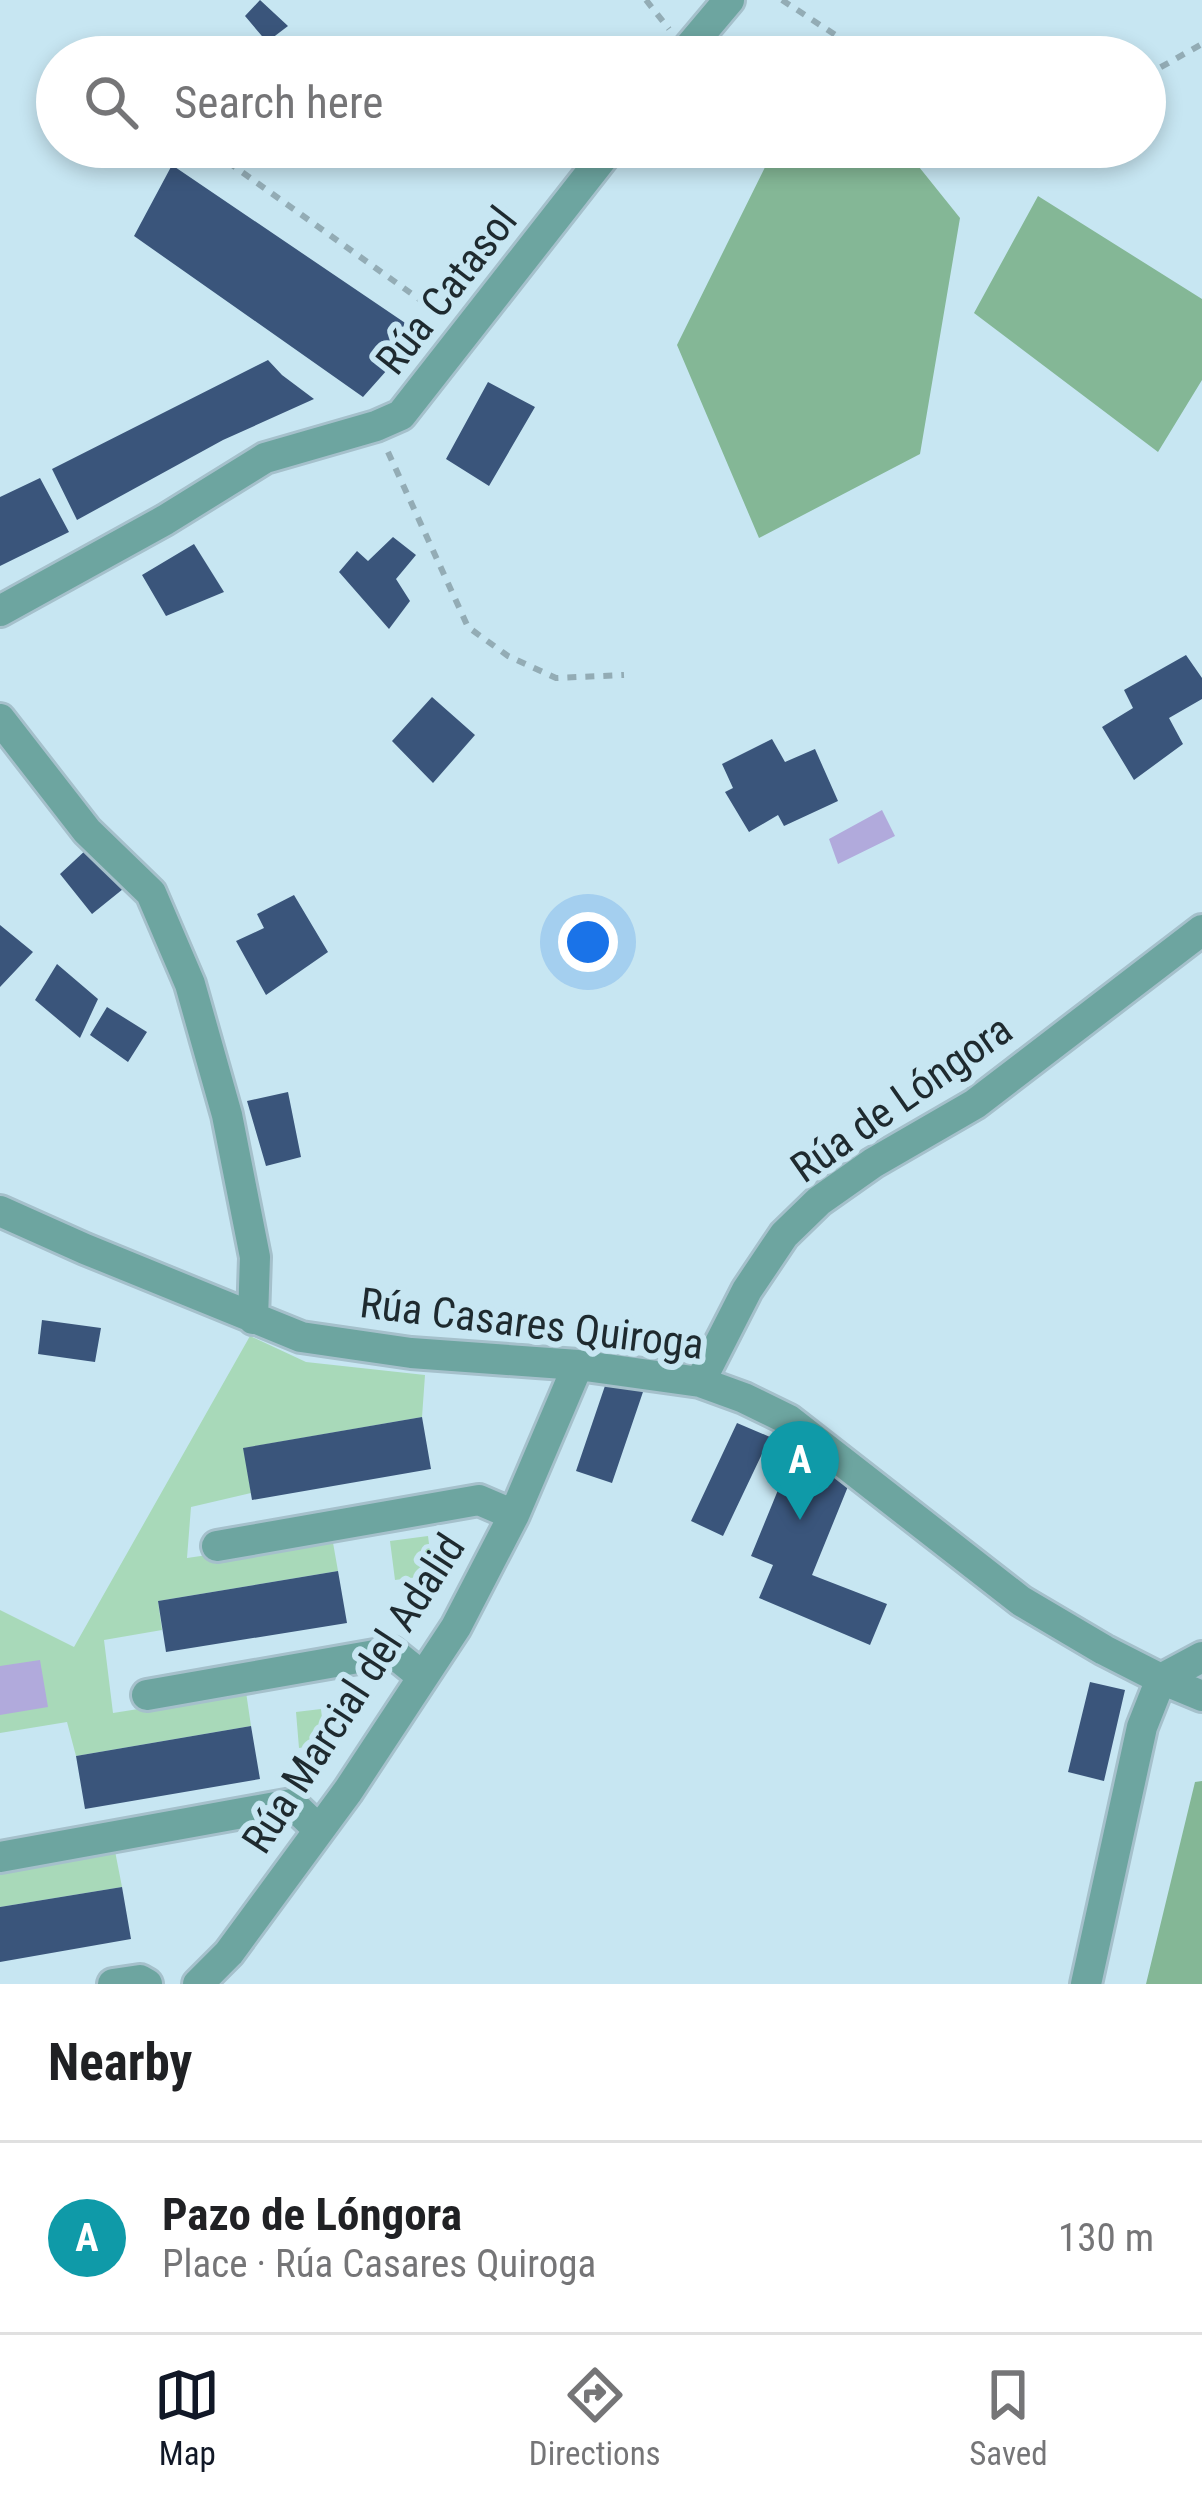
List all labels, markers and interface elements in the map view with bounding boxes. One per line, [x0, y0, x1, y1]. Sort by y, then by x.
search box [36, 36, 1166, 168]
icon: search [78, 69, 144, 135]
text: Search here [174, 76, 383, 129]
street label: Rúa Catasol [366, 197, 527, 384]
your location [558, 912, 618, 972]
street label: Rúa de Lóngora [782, 1004, 1021, 1192]
street label: Rúa Casares Quiroga [357, 1278, 707, 1369]
pin: A [761, 1421, 839, 1520]
street label: Rúa Marcial del Adalid [232, 1525, 475, 1862]
text: Nearby [48, 2033, 192, 2092]
text: Pazo de Lóngora [162, 2188, 462, 2241]
text: A [75, 2215, 99, 2261]
text: 130 m [1058, 2215, 1154, 2261]
text: Place · Rúa Casares Quiroga [162, 2241, 596, 2287]
tab: Map [154, 2362, 220, 2473]
tab: Directions [529, 2362, 661, 2473]
tab: Saved [969, 2362, 1048, 2473]

